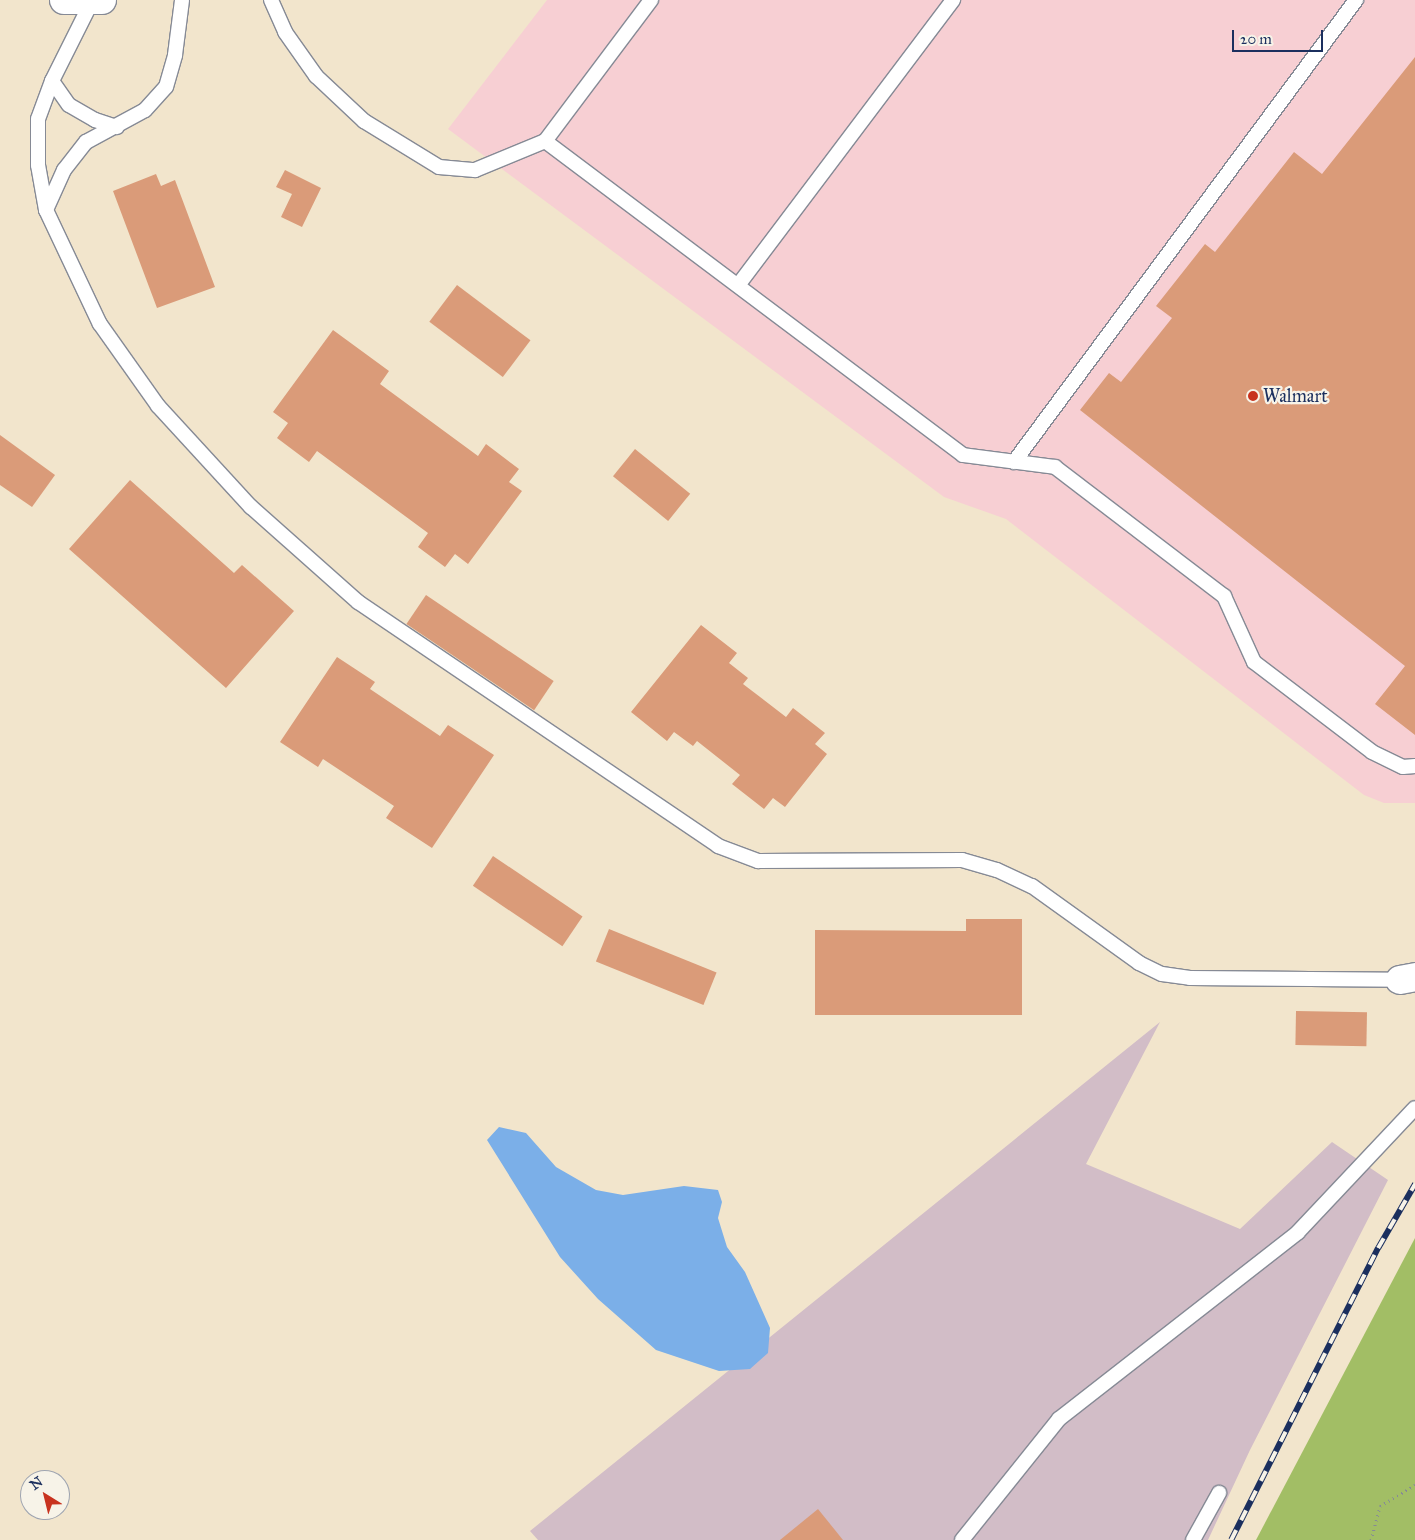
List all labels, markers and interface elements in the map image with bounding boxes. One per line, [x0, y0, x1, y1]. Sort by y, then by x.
scale bar [1235, 20, 1326, 52]
text: 20 m [1240, 30, 1272, 48]
place label: Walmart [1263, 385, 1328, 407]
marker: Walmart [1247, 390, 1259, 402]
north arrow [20, 1470, 70, 1520]
text: N [27, 1473, 46, 1494]

